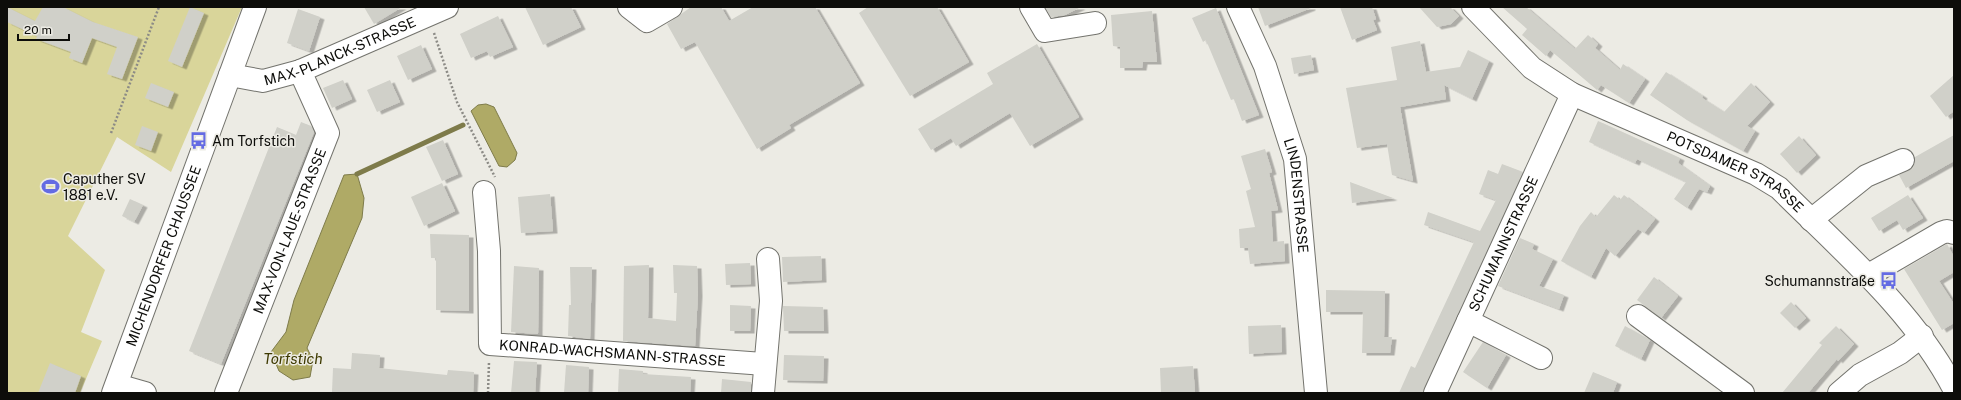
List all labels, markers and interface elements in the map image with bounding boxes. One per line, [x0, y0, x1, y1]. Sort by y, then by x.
street label: MAX-PLANCK-STRASSE [262, 14, 418, 88]
scale bar [18, 16, 69, 42]
text: 20 m [24, 23, 52, 37]
street label: POTSDAMER STRASSE [1664, 128, 1807, 215]
bus stop icon: Am Torfstich [189, 131, 209, 151]
place label: Am Torfstich [212, 133, 295, 149]
street label: LINDENSTRASSE [1281, 136, 1311, 254]
street label: MAX-VON-LAUE-STRASSE [250, 146, 329, 316]
street label: MICHENDORFER CHAUSSEE [123, 163, 204, 349]
place label: Caputher SV 1881 e.V. [63, 171, 146, 203]
street label: SCHUMANNSTRASSE [1465, 174, 1541, 314]
sports icon: Caputher SV 1881 e.V. [40, 177, 60, 197]
bus stop icon: Schumannstraße [1878, 271, 1898, 291]
place label: Schumannstraße [1764, 273, 1875, 289]
street label: KONRAD-WACHSMANN-STRASSE [498, 337, 726, 369]
water label: Torfstich [263, 350, 323, 367]

